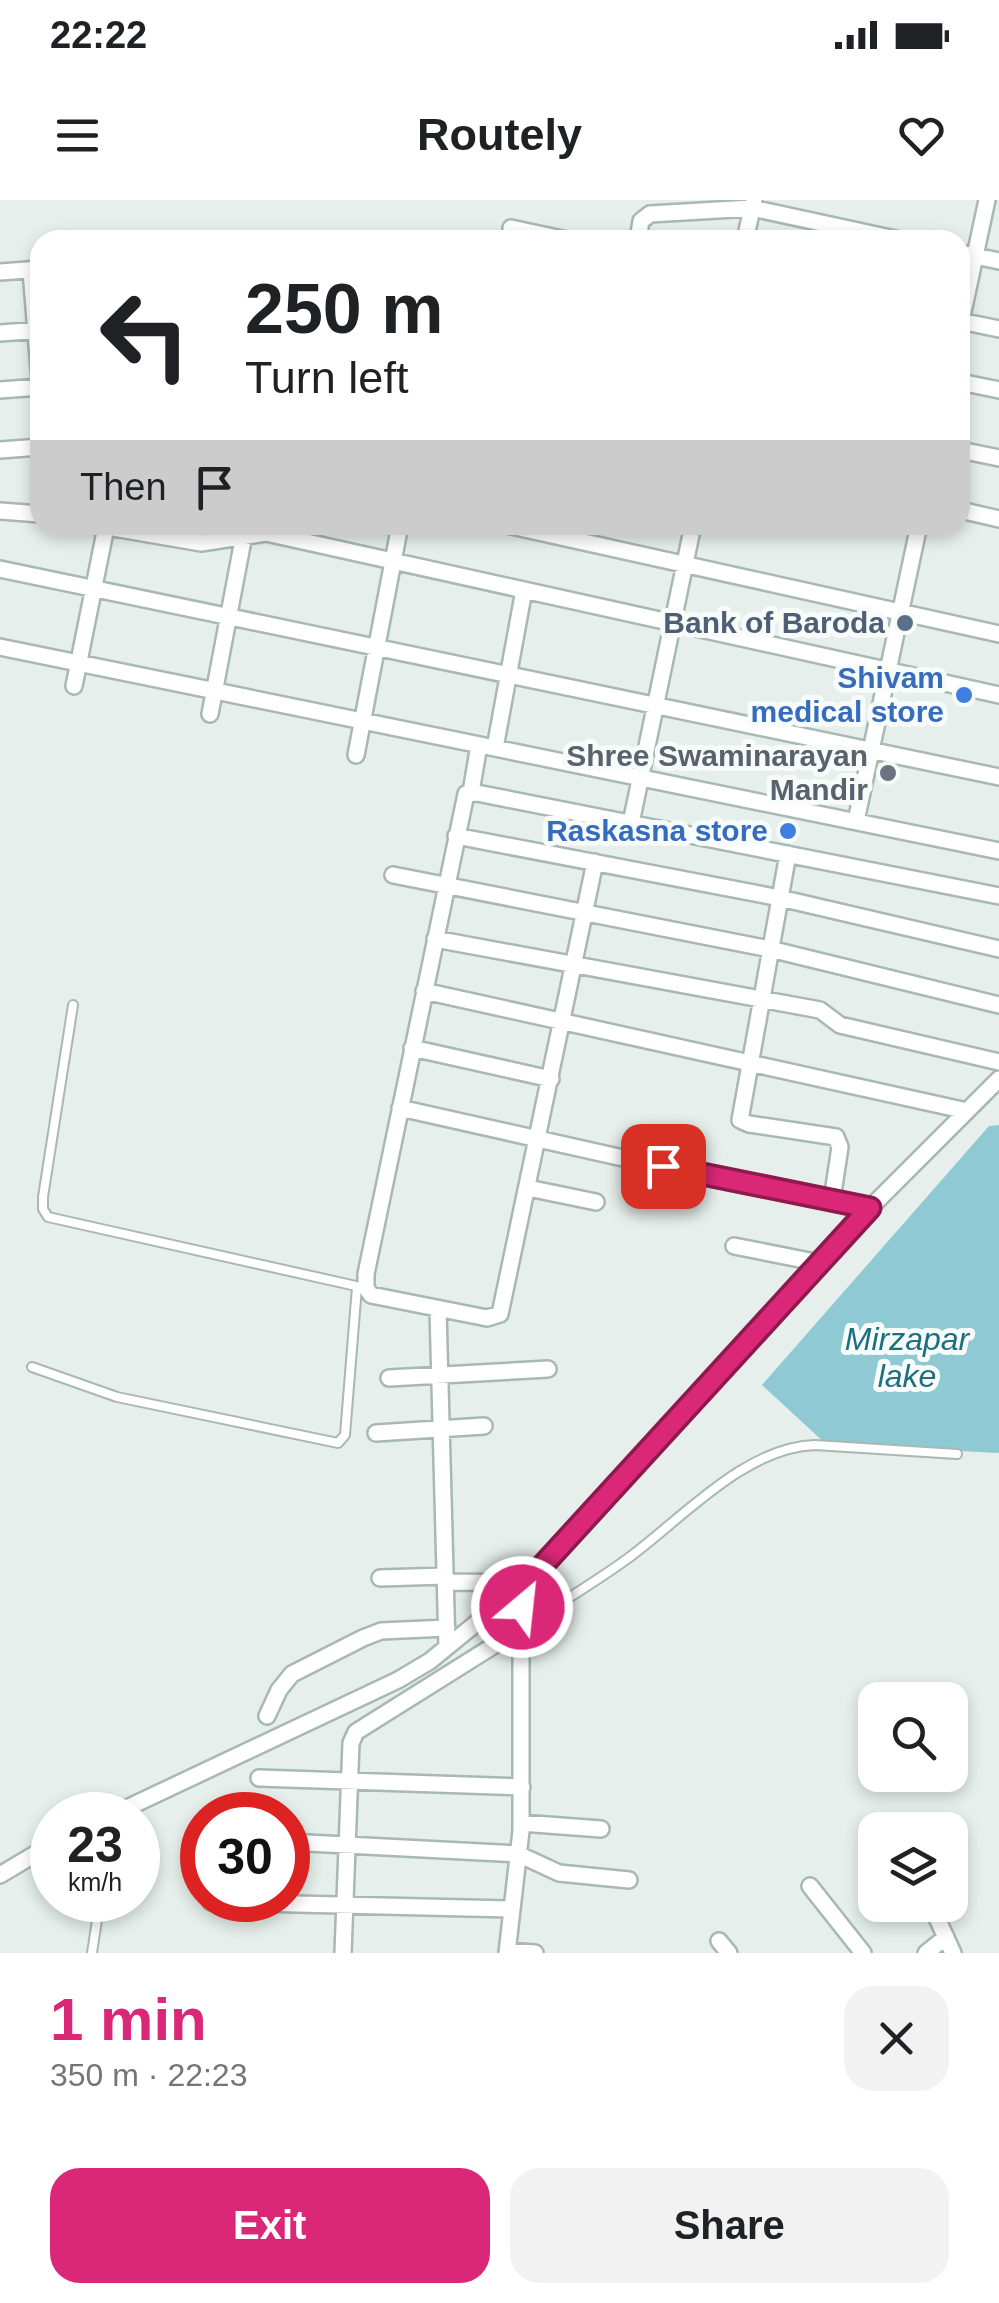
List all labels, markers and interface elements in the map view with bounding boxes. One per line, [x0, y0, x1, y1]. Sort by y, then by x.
text: 22:22 [50, 14, 147, 56]
icon: menu [50, 108, 105, 163]
icon: heart [894, 108, 949, 163]
text: Routely [417, 109, 582, 160]
icon: left [80, 270, 210, 400]
text: 250 m [245, 270, 443, 348]
text: Turn left [245, 352, 408, 403]
icon: arrive [187, 460, 242, 515]
text: Then [80, 466, 167, 508]
place label: Bank of Baroda [663, 606, 885, 639]
marker: Bank of Baroda [894, 612, 916, 634]
place label: Shivam medical store [751, 661, 944, 728]
marker: Shivam medical store [953, 684, 975, 706]
place label: Shree Swaminarayan Mandir [566, 739, 868, 806]
marker: Shree Swaminarayan Mandir [877, 762, 899, 784]
place label: Raskasna store [546, 814, 768, 847]
marker: Raskasna store [777, 820, 799, 842]
pin [621, 1124, 706, 1209]
icon: arrive [636, 1139, 691, 1194]
water label: Mirzapar lake [845, 1321, 971, 1394]
position arrow [470, 1555, 574, 1659]
map controls [858, 1682, 968, 1922]
button: search [858, 1682, 968, 1792]
speed limit sign: 30 [180, 1792, 310, 1922]
button: layers [858, 1812, 968, 1922]
text: 23 [67, 1817, 123, 1873]
text: km/h [68, 1868, 122, 1896]
text: 1 min [50, 1986, 207, 2053]
button: close [844, 1986, 949, 2091]
text: 350 m · 22:23 [50, 2057, 247, 2093]
button: Exit [50, 2168, 490, 2283]
button: Share [510, 2168, 949, 2283]

